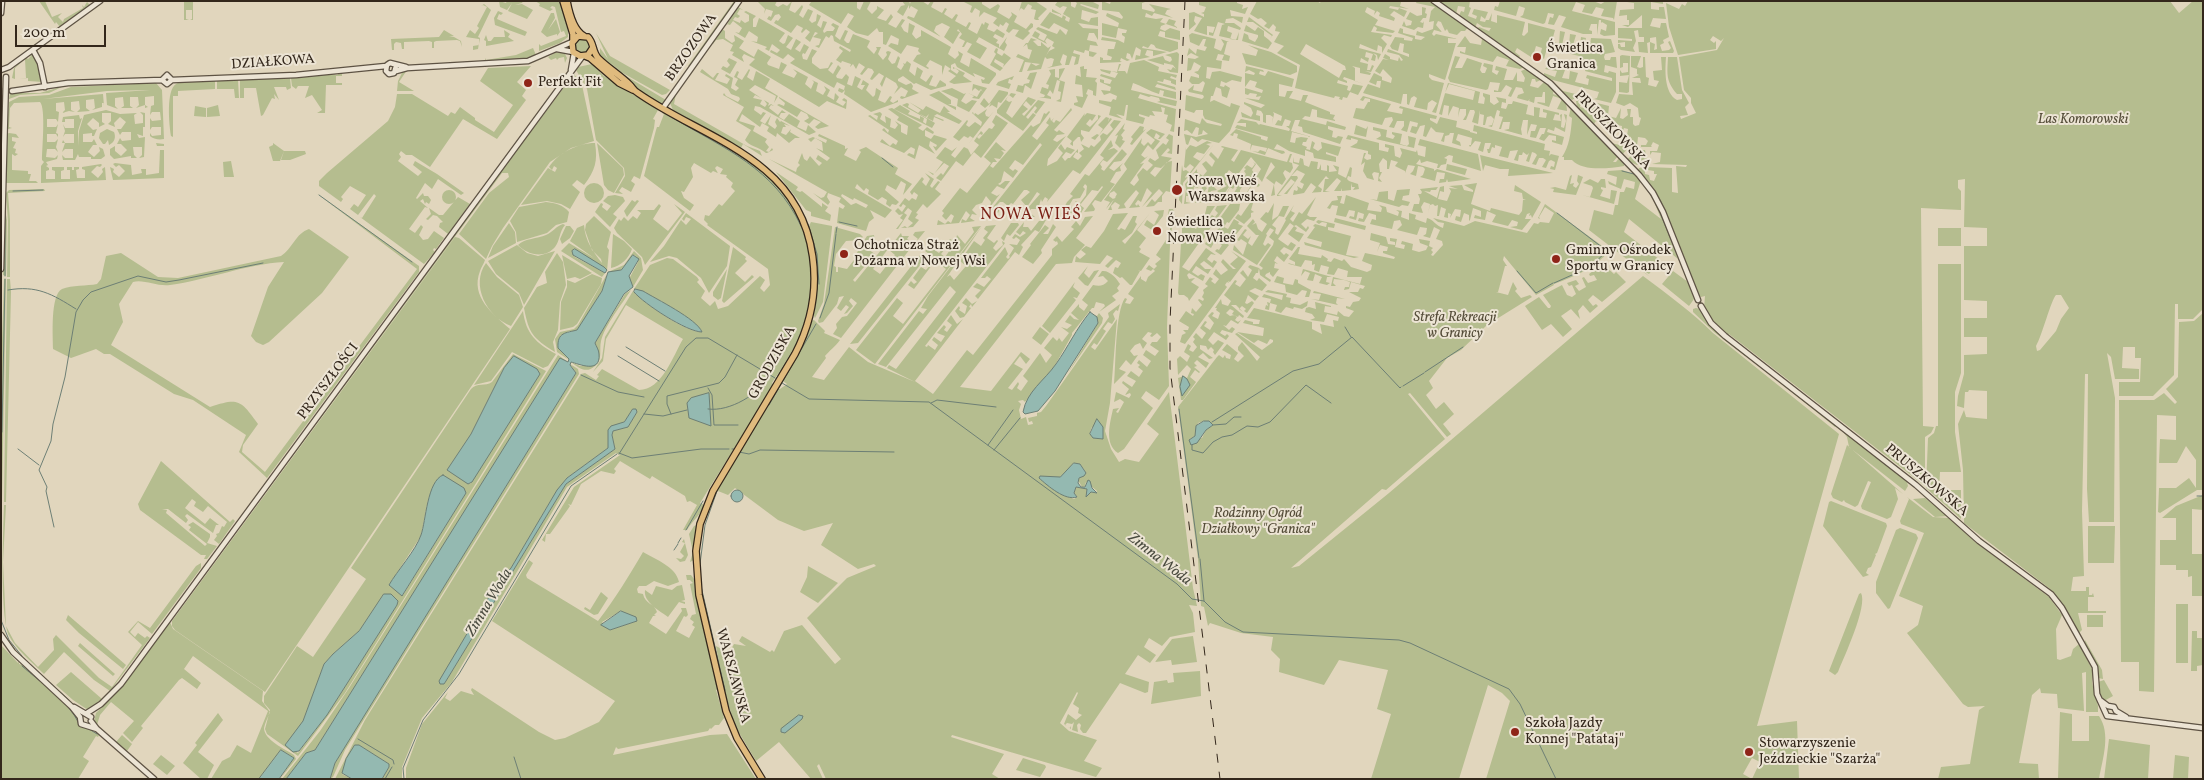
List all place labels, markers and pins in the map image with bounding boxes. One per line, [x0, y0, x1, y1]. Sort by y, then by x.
place label: Świetlica Granica [1547, 41, 1603, 74]
marker: Świetlica Granica [1531, 51, 1543, 63]
place label: Perfekt Fit [538, 75, 602, 91]
marker: Perfekt Fit [522, 77, 534, 89]
place label: Nowa Wieś Warszawska [1188, 174, 1265, 206]
marker: Nowa Wieś Warszawska [1170, 183, 1184, 197]
place label: Świetlica Nowa Wieś [1167, 215, 1236, 248]
marker: Świetlica Nowa Wieś [1151, 225, 1163, 237]
place label: Ochotnicza Straż Pożarna w Nowej Wsi [854, 238, 986, 270]
place label: Gminny Ośrodek Sportu w Granicy [1566, 243, 1674, 276]
marker: Ochotnicza Straż Pożarna w Nowej Wsi [838, 248, 850, 260]
marker: Gminny Ośrodek Sportu w Granicy [1550, 253, 1562, 265]
place label: Szkoła Jazdy Konnej "Patataj" [1525, 716, 1624, 749]
marker: Szkoła Jazdy Konnej "Patataj" [1509, 726, 1521, 738]
place label: Stowarzyszenie Jeździeckie "Szarża" [1759, 736, 1880, 769]
marker: Stowarzyszenie Jeździeckie "Szarża" [1743, 746, 1755, 758]

